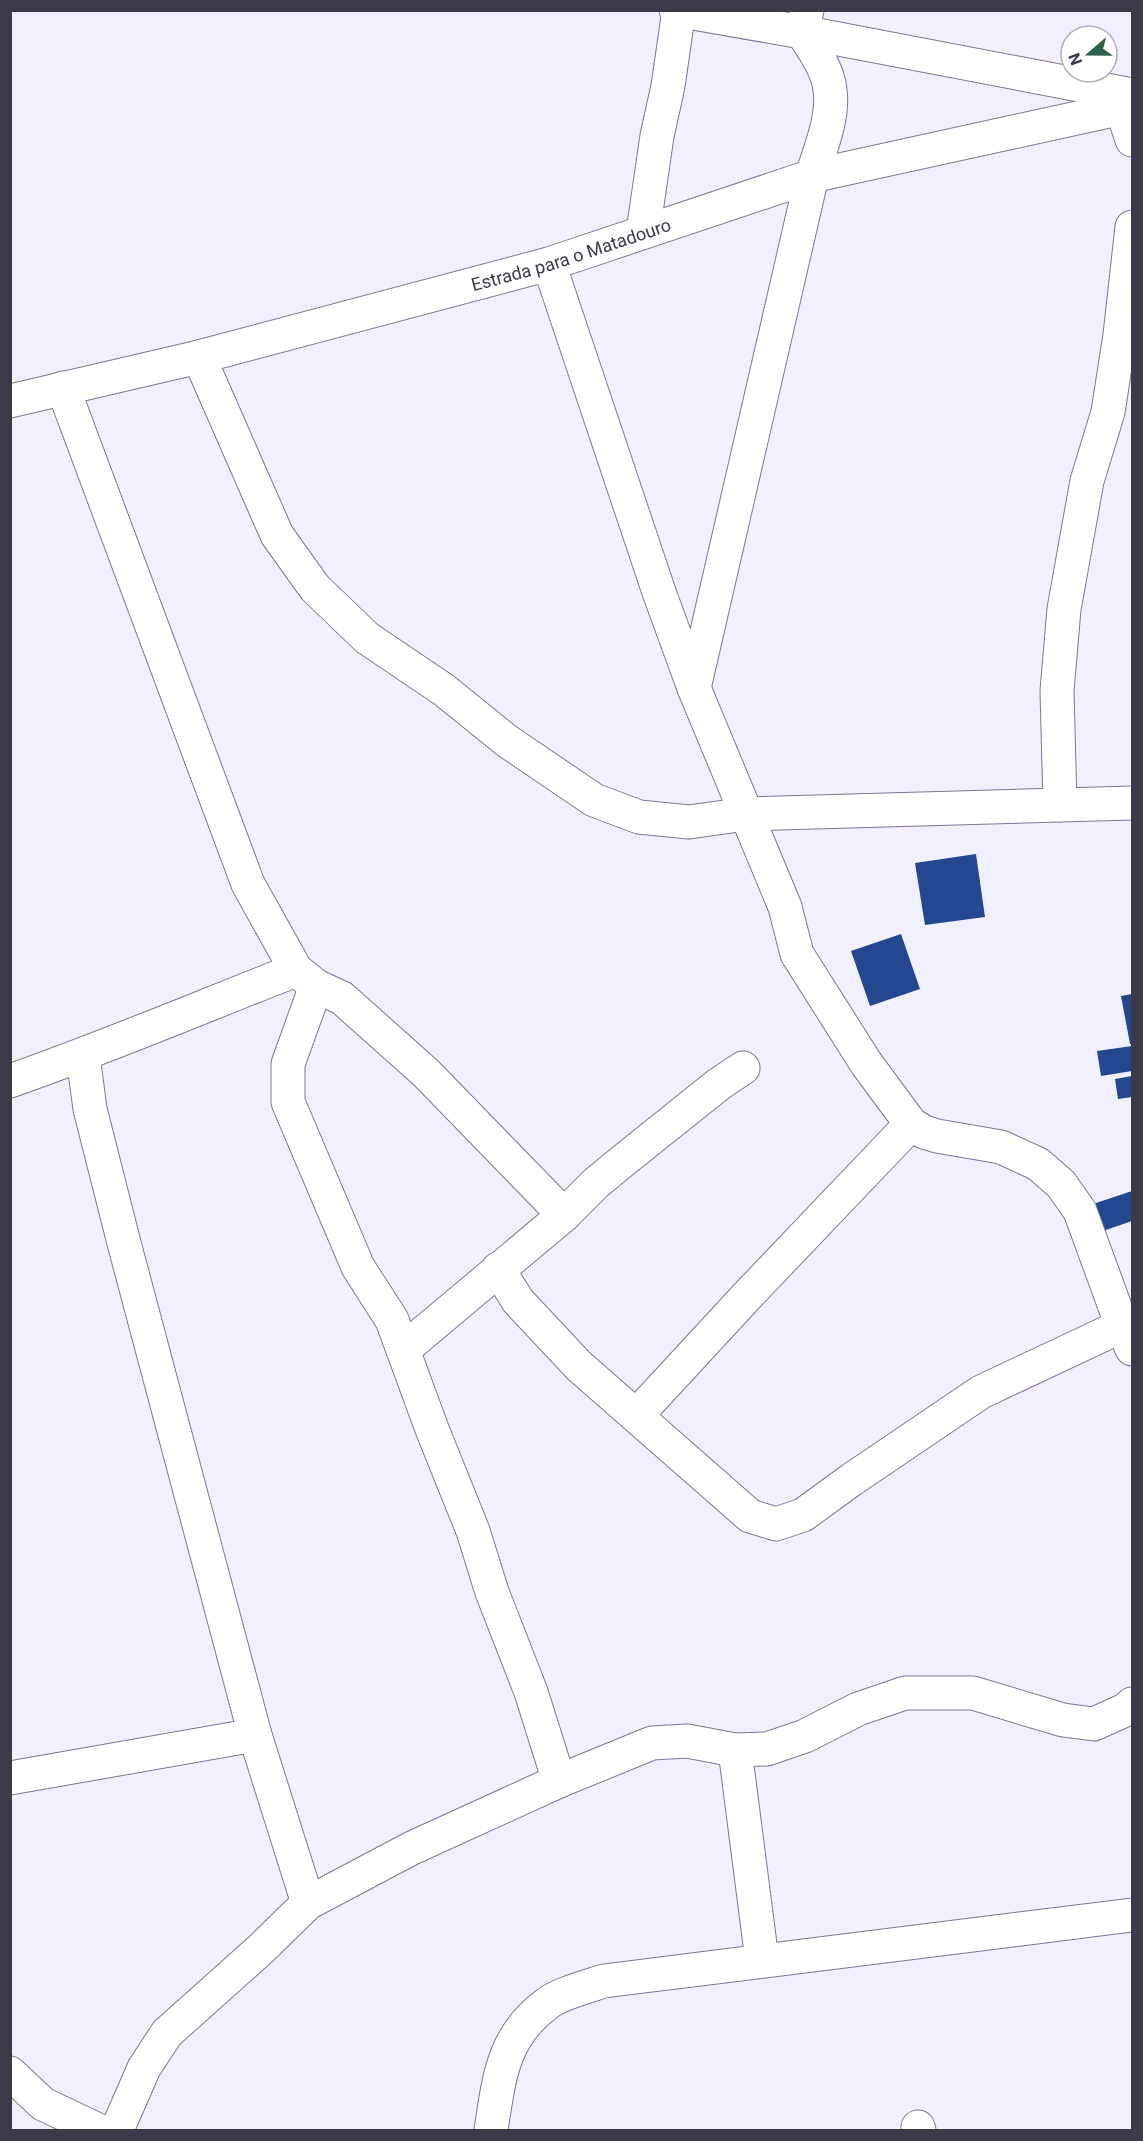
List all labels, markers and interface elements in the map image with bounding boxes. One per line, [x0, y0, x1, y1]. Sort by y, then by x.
north arrow [1059, 24, 1119, 84]
text: N [1065, 50, 1086, 68]
street label: Estrada para o Matadouro [469, 214, 673, 295]

